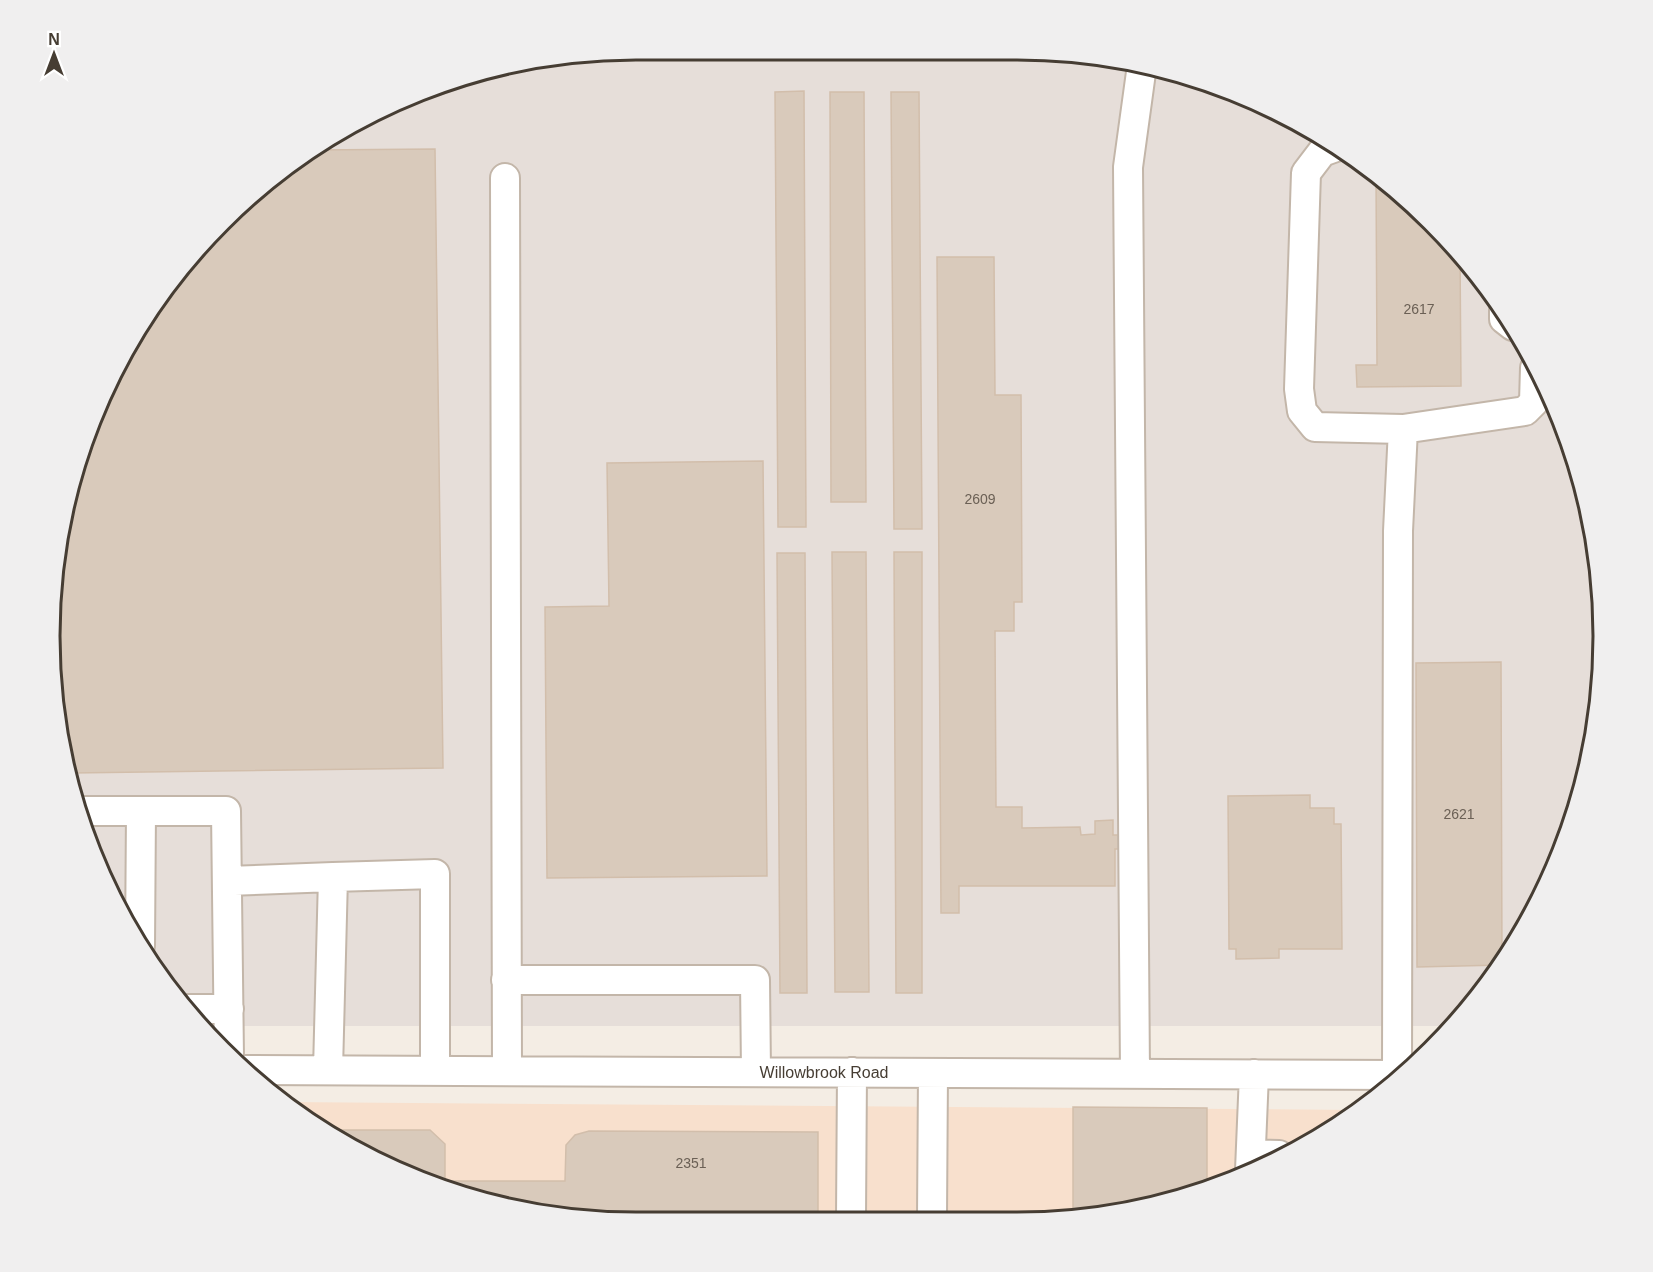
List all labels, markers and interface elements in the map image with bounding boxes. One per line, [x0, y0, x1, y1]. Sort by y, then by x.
north arrow [24, 24, 84, 84]
text: N [48, 31, 60, 48]
house number: 2617 [1403, 301, 1435, 317]
house number: 2609 [964, 491, 996, 507]
house number: 2621 [1443, 806, 1475, 822]
street label: Willowbrook Road [760, 1064, 888, 1081]
house number: 2351 [675, 1155, 707, 1171]

